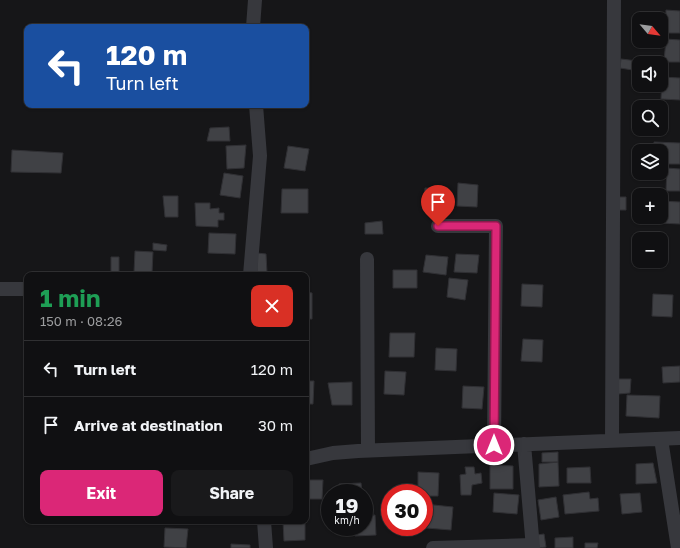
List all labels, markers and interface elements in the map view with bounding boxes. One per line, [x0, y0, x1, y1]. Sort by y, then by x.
north arrow [632, 12, 668, 48]
map controls [632, 12, 668, 268]
text: 120 m [106, 38, 187, 71]
icon: left [40, 40, 92, 92]
button: sound [632, 56, 668, 92]
text: Turn left [106, 72, 179, 94]
button: search [632, 100, 668, 136]
button: layers [632, 144, 668, 180]
pin [421, 185, 455, 226]
button: + [632, 188, 668, 224]
icon: arrive [427, 191, 449, 213]
button: − [632, 232, 668, 268]
text: 1 min [40, 283, 100, 312]
button: close [251, 285, 293, 327]
text: 150 m · 08:26 [40, 313, 122, 329]
icon: left [40, 358, 62, 380]
text: Turn left [74, 360, 136, 378]
text: 120 m [251, 360, 293, 378]
icon: arrive [40, 414, 62, 436]
text: Arrive at destination [74, 416, 223, 434]
text: 30 m [258, 416, 293, 434]
position arrow [473, 424, 515, 466]
button: Exit [40, 470, 163, 516]
button: Share [171, 470, 293, 516]
speed limit sign: 30 [381, 484, 433, 536]
text: 19 [335, 493, 358, 517]
text: km/h [334, 514, 360, 526]

